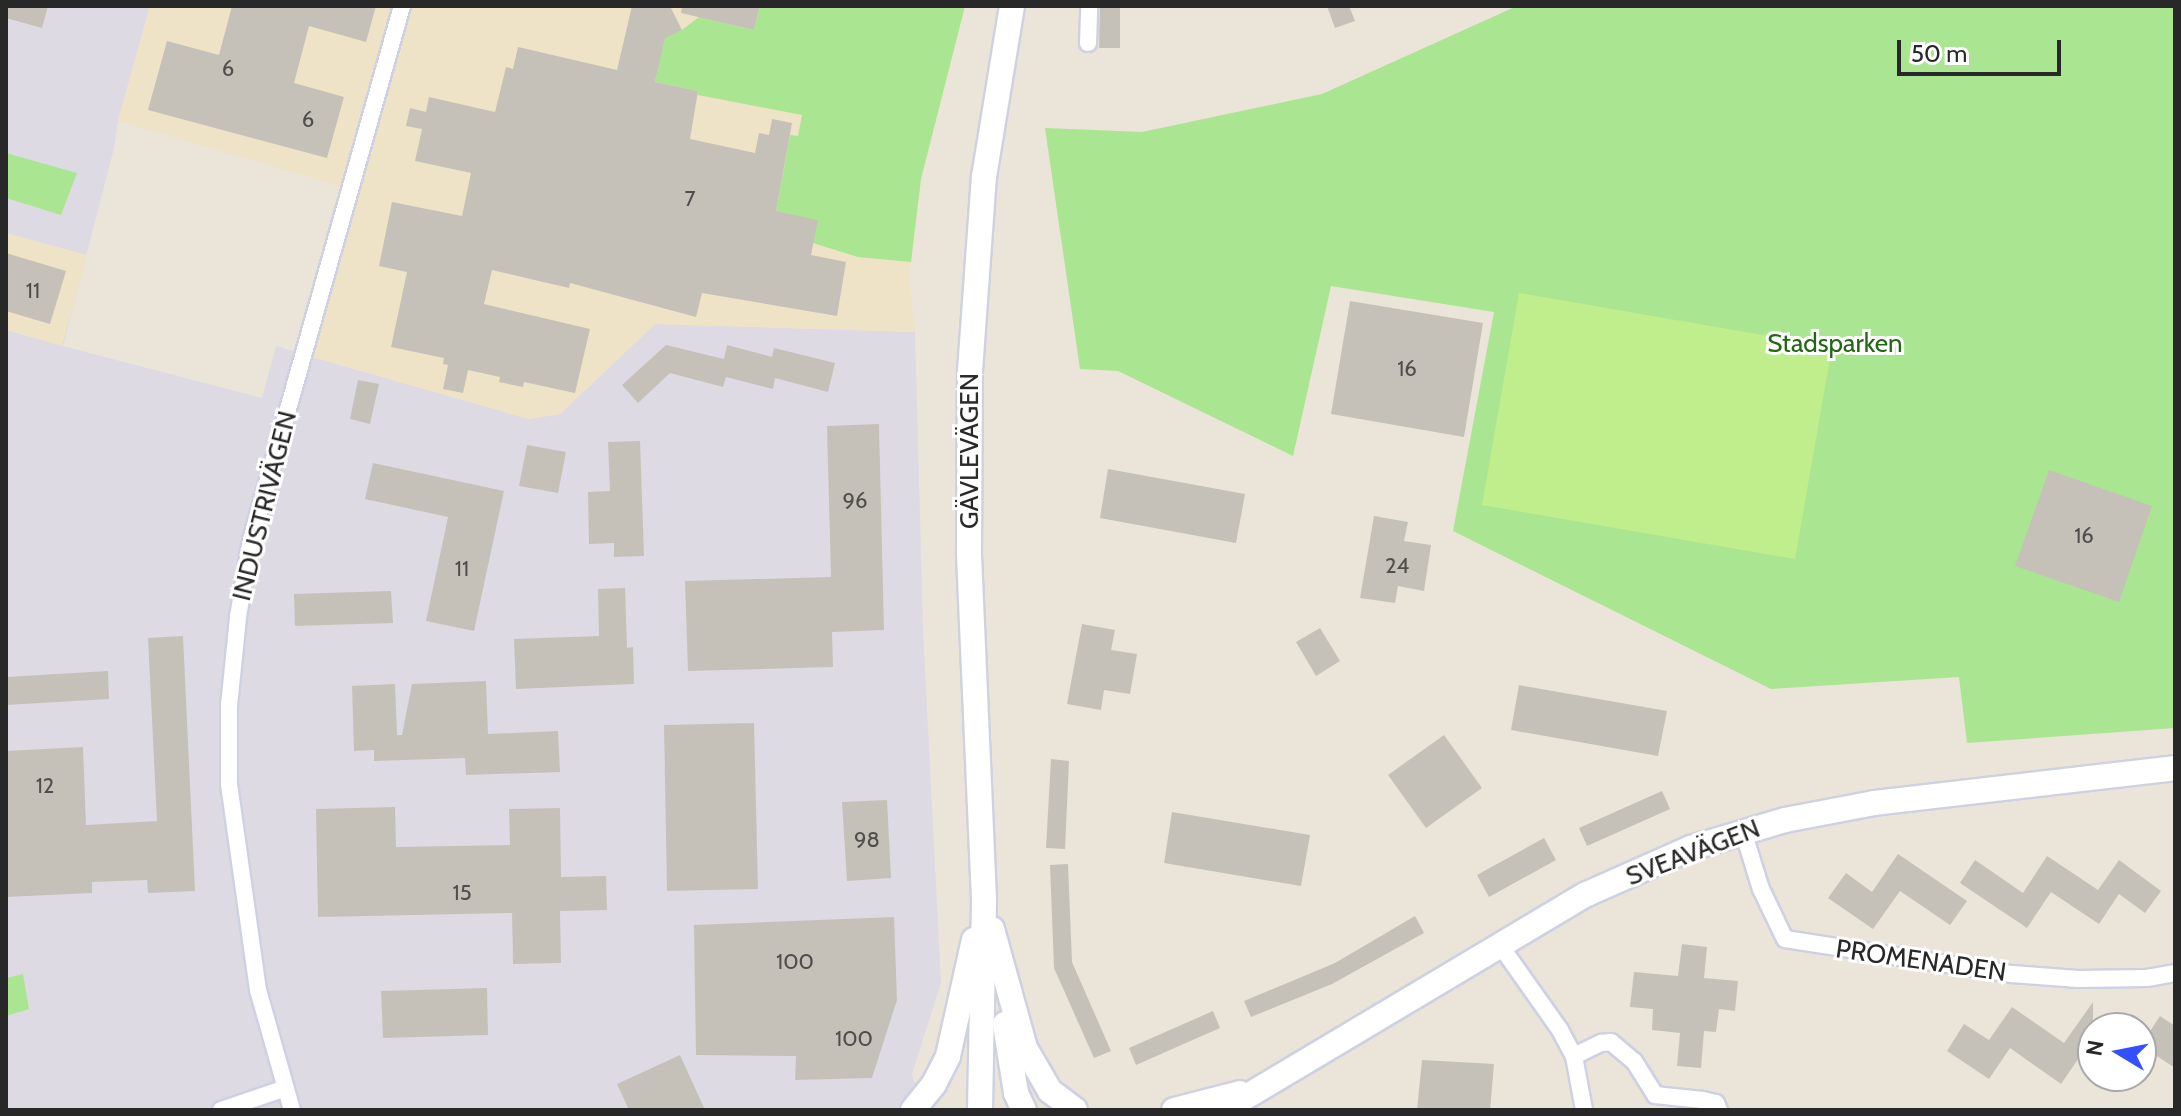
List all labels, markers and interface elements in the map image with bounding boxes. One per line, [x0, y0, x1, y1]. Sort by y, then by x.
scale bar [1901, 24, 2065, 74]
text: 50 m [1911, 39, 1967, 68]
house number: 6 [222, 56, 234, 82]
house number: 6 [302, 107, 314, 133]
house number: 7 [684, 186, 696, 212]
house number: 11 [26, 278, 40, 304]
park label: Stadsparken [1767, 328, 1903, 360]
house number: 16 [1397, 356, 1417, 382]
street label: GÄVLEVÄGEN [954, 373, 986, 529]
street label: INDUSTRIVÄGEN [226, 408, 304, 604]
house number: 96 [843, 488, 867, 514]
house number: 16 [2074, 523, 2094, 549]
house number: 24 [1385, 553, 1409, 579]
house number: 11 [455, 556, 469, 582]
house number: 12 [36, 773, 54, 799]
street label: SVEAVÄGEN [1622, 813, 1764, 893]
house number: 98 [854, 827, 880, 853]
house number: 15 [452, 880, 472, 906]
street label: PROMENADEN [1834, 934, 2008, 988]
house number: 100 [776, 949, 814, 975]
north arrow [2077, 1012, 2157, 1092]
house number: 100 [835, 1026, 873, 1052]
text: N [2080, 1038, 2109, 1058]

